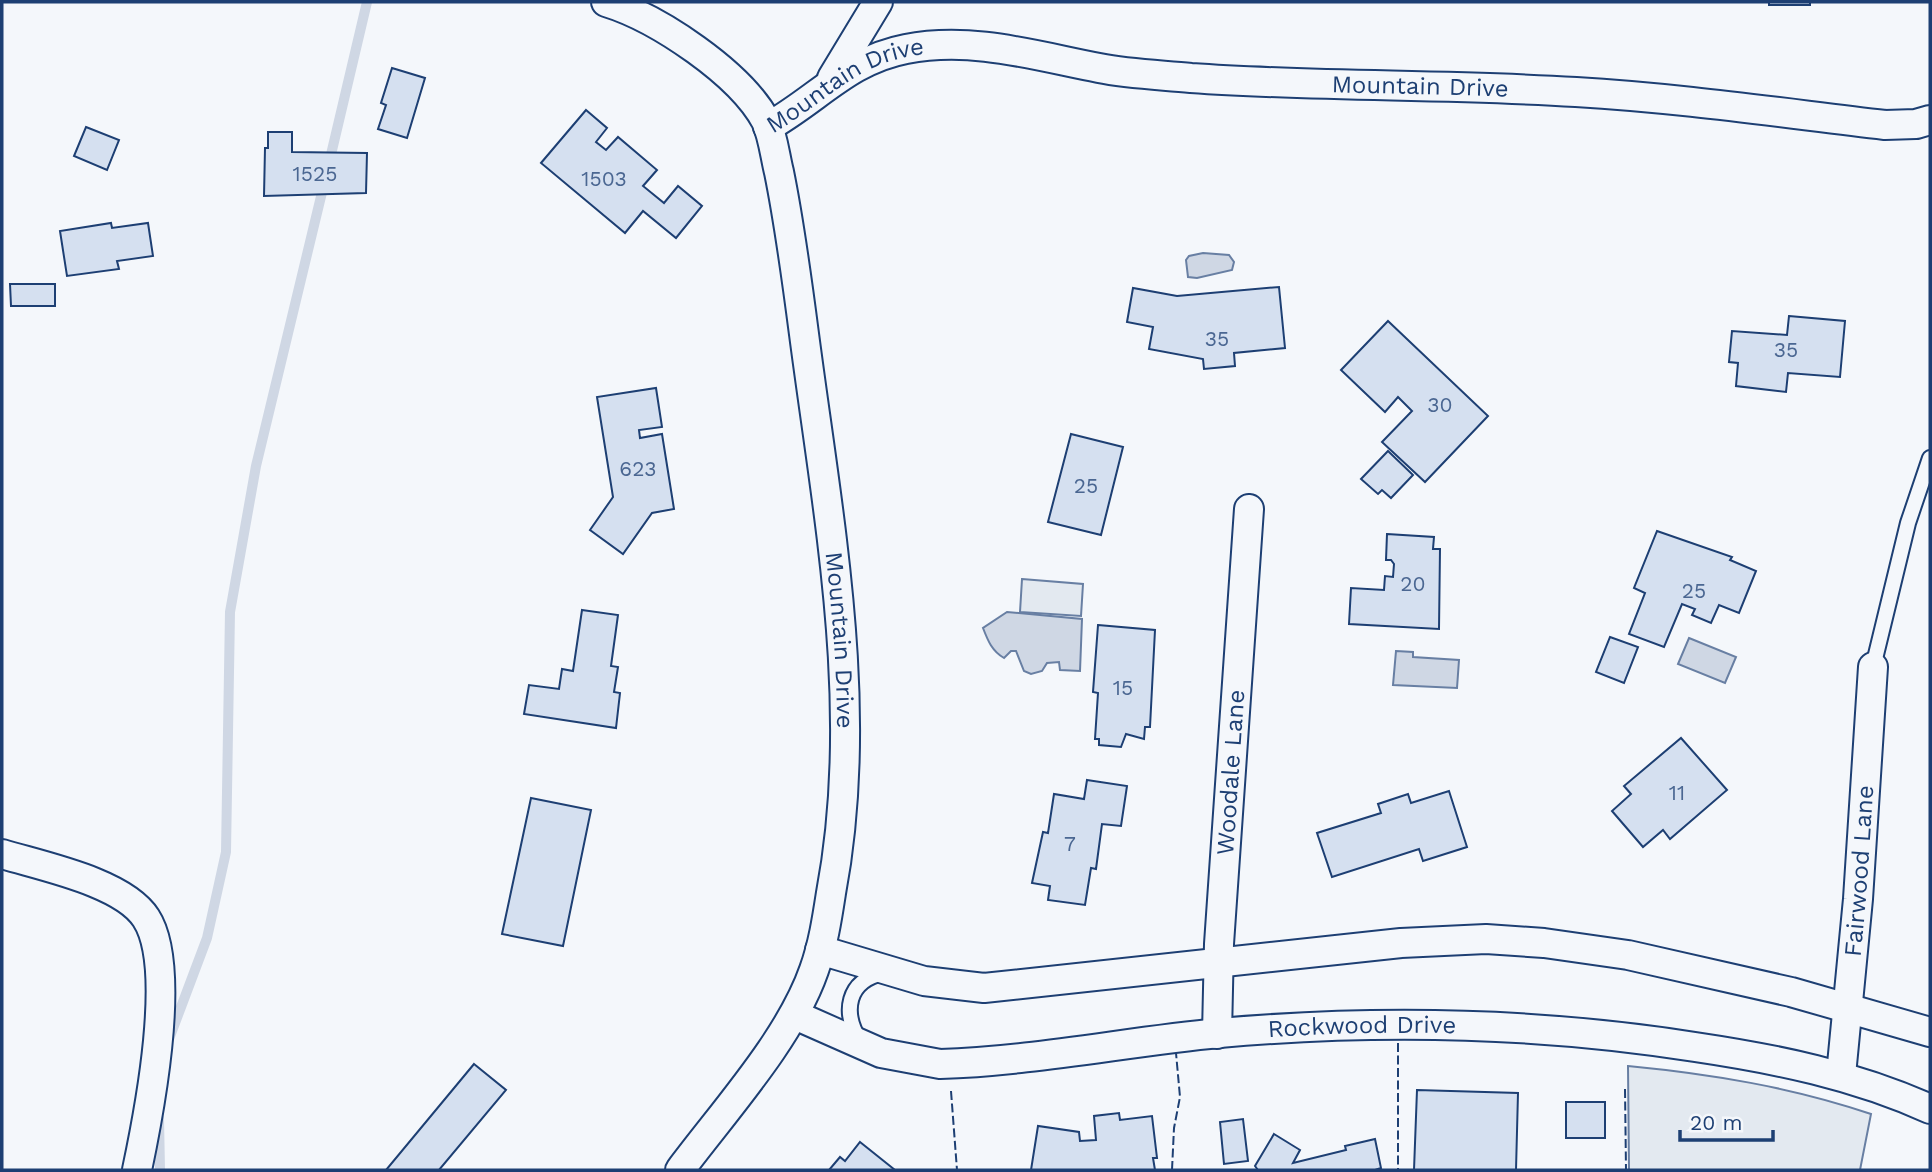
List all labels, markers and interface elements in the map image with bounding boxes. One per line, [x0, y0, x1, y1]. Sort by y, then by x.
street label: Mountain Drive [761, 32, 926, 139]
street label: Mountain Drive [1331, 70, 1509, 103]
house number: 1525 [293, 161, 337, 186]
house number: 1503 [581, 166, 627, 191]
house number: 35 [1205, 326, 1229, 351]
house number: 35 [1774, 337, 1798, 362]
house number: 30 [1427, 392, 1453, 417]
house number: 623 [619, 456, 657, 481]
house number: 25 [1074, 473, 1098, 498]
street label: Mountain Drive [819, 550, 859, 729]
house number: 20 [1400, 571, 1426, 596]
house number: 25 [1682, 578, 1706, 603]
house number: 15 [1113, 675, 1133, 700]
street label: Woodale Lane [1211, 689, 1251, 856]
house number: 11 [1669, 780, 1685, 805]
street label: Fairwood Lane [1839, 784, 1879, 958]
house number: 7 [1064, 831, 1076, 856]
street label: Rockwood Drive [1267, 1011, 1456, 1043]
scale bar [1680, 1098, 1773, 1142]
text: 20 m [1690, 1110, 1742, 1135]

